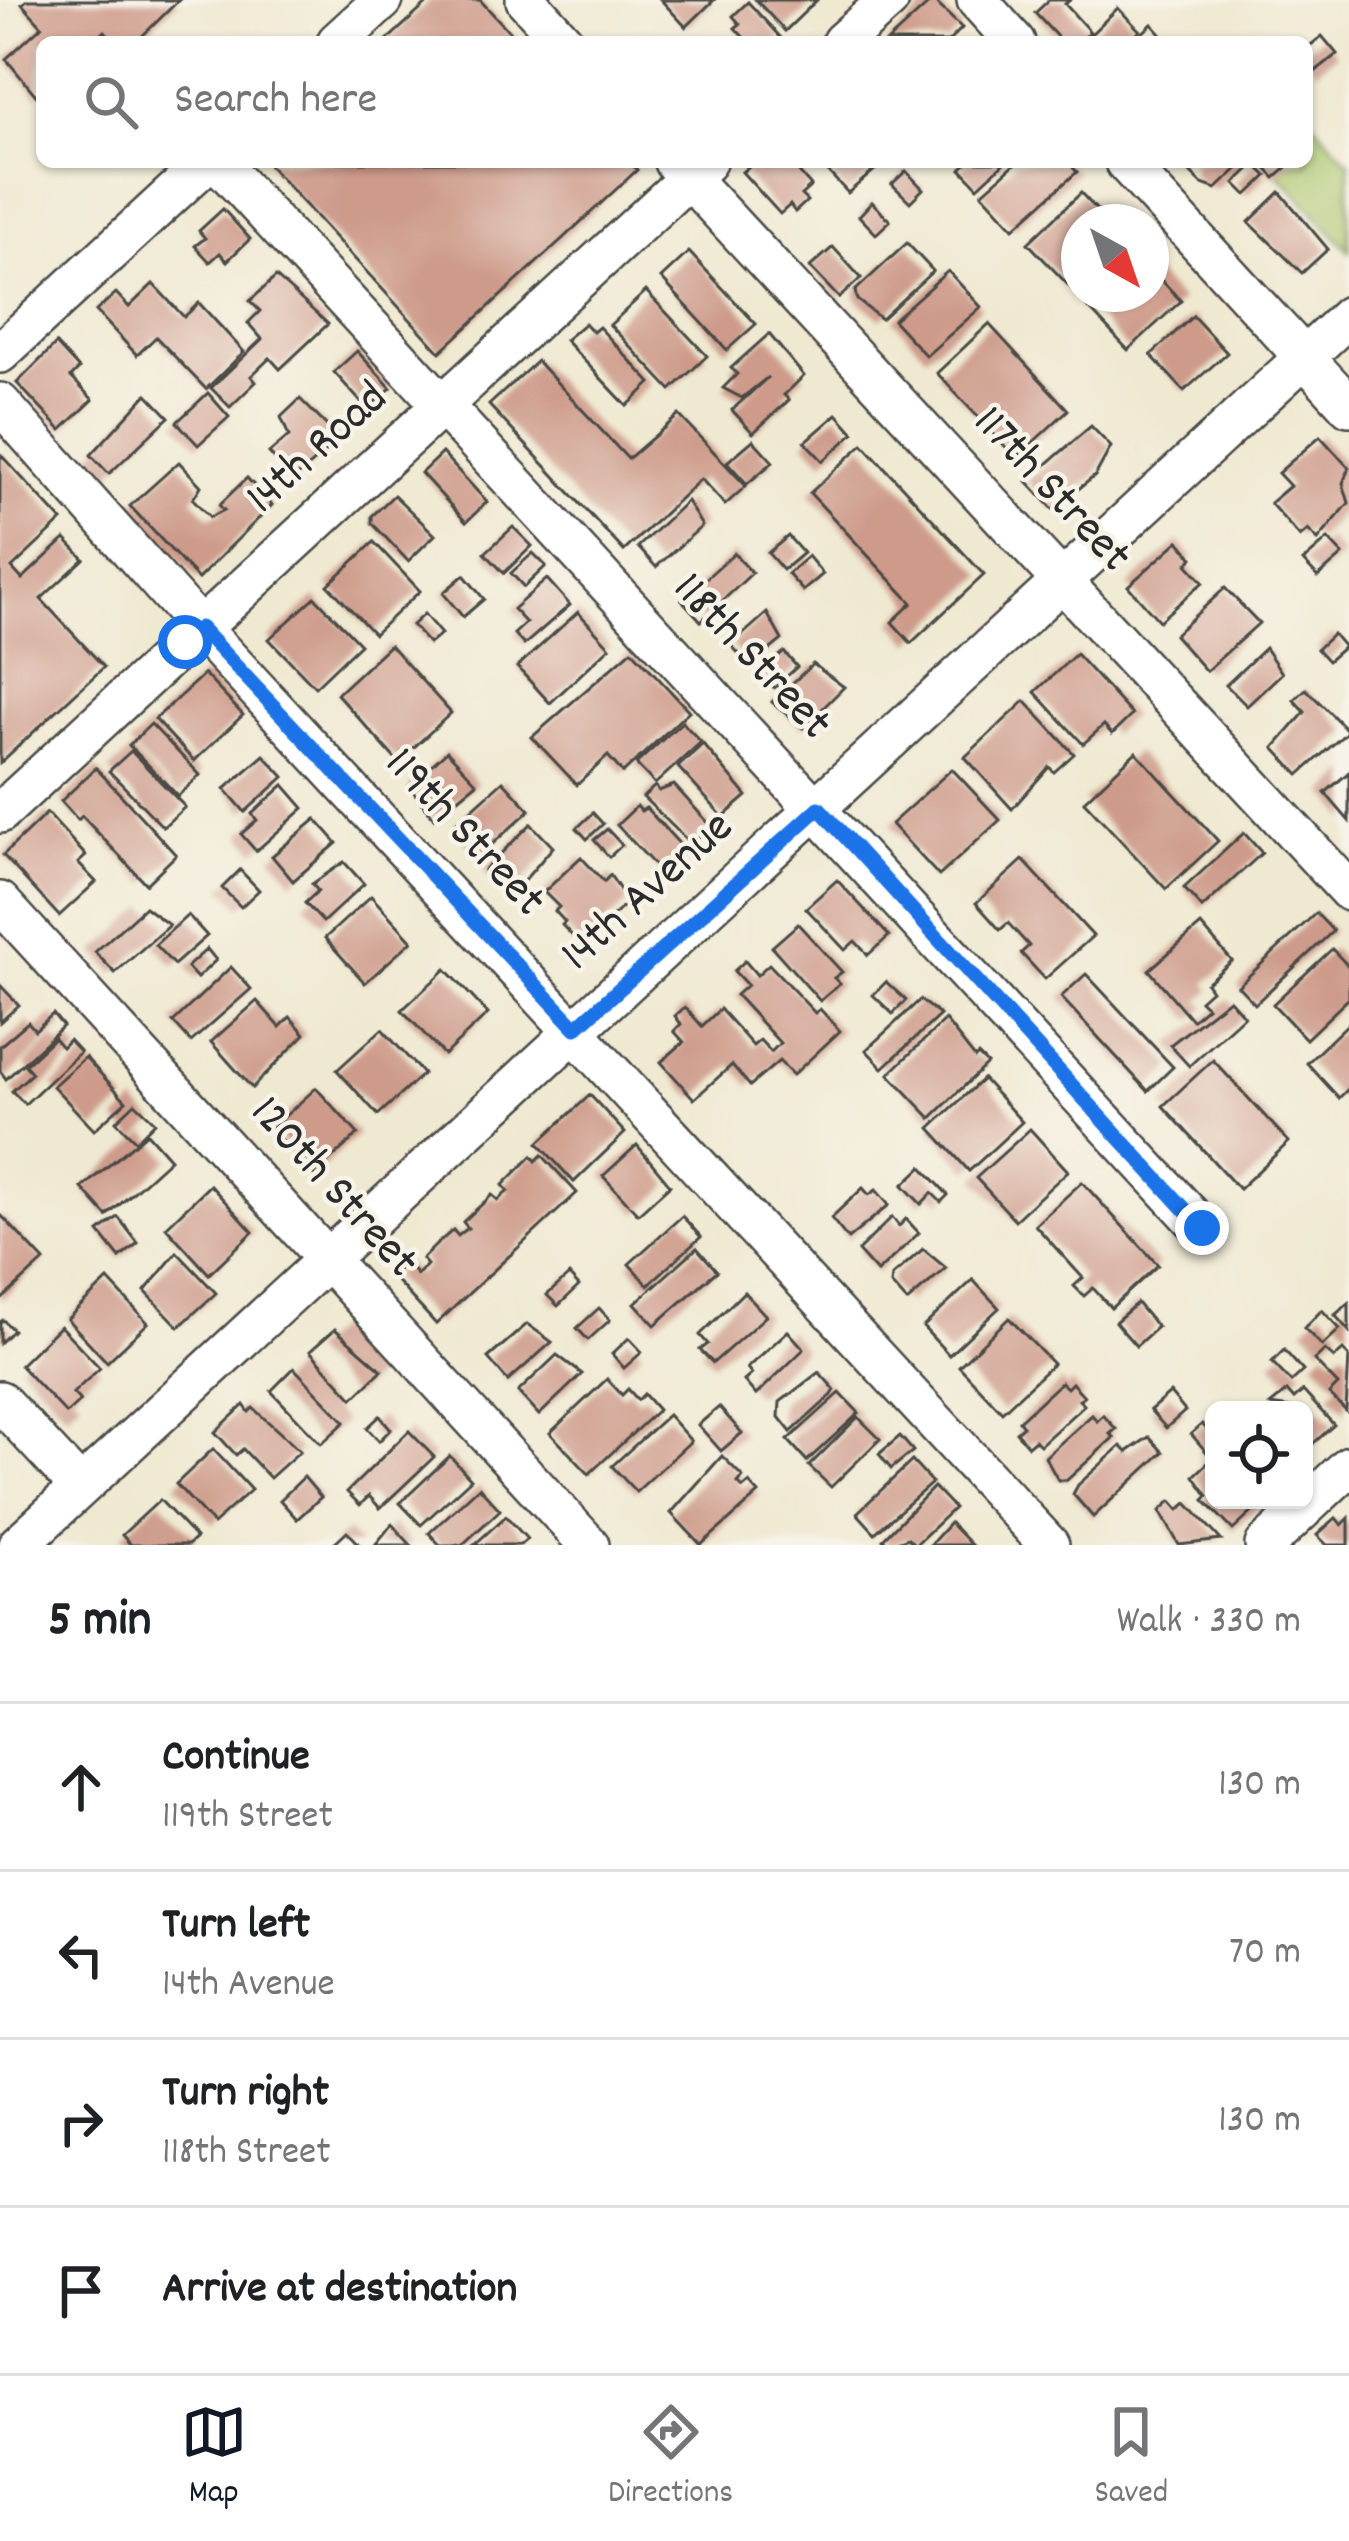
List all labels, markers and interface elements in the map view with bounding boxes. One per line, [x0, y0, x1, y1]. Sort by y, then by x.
search box [36, 36, 1313, 168]
icon: search [78, 69, 144, 135]
text: Search here [174, 70, 377, 134]
north arrow [1061, 204, 1169, 312]
street label: 14th Road [232, 367, 406, 533]
street label: 117th Street [954, 392, 1146, 590]
street label: 118th Street [654, 559, 846, 757]
route start [158, 615, 212, 669]
street label: 119th Street [366, 734, 560, 934]
street label: 14th Avenue [547, 796, 751, 990]
street label: 120th Street [231, 1082, 433, 1296]
route end [1175, 1201, 1229, 1255]
map controls [1205, 1401, 1313, 1509]
button: locate [1205, 1401, 1313, 1509]
text: 5 min [48, 1587, 151, 1659]
text: Walk · 330 m [1117, 1596, 1301, 1651]
text: Continue [162, 1727, 310, 1791]
icon: ahead [48, 1754, 114, 1820]
text: 130 m [1218, 1759, 1301, 1814]
text: 119th Street [162, 1791, 333, 1846]
text: Turn left [162, 1895, 310, 1959]
icon: left [48, 1922, 114, 1988]
text: 70 m [1229, 1927, 1301, 1982]
text: 14th Avenue [162, 1959, 335, 2014]
text: Turn right [162, 2063, 329, 2127]
icon: right [48, 2090, 114, 2156]
text: 130 m [1218, 2095, 1301, 2150]
text: 118th Street [162, 2127, 331, 2182]
icon: arrive [48, 2258, 114, 2324]
text: Arrive at destination [162, 2259, 517, 2323]
tab: Map [181, 2399, 247, 2518]
tab: Directions [608, 2399, 733, 2518]
tab: Saved [1095, 2399, 1168, 2518]

